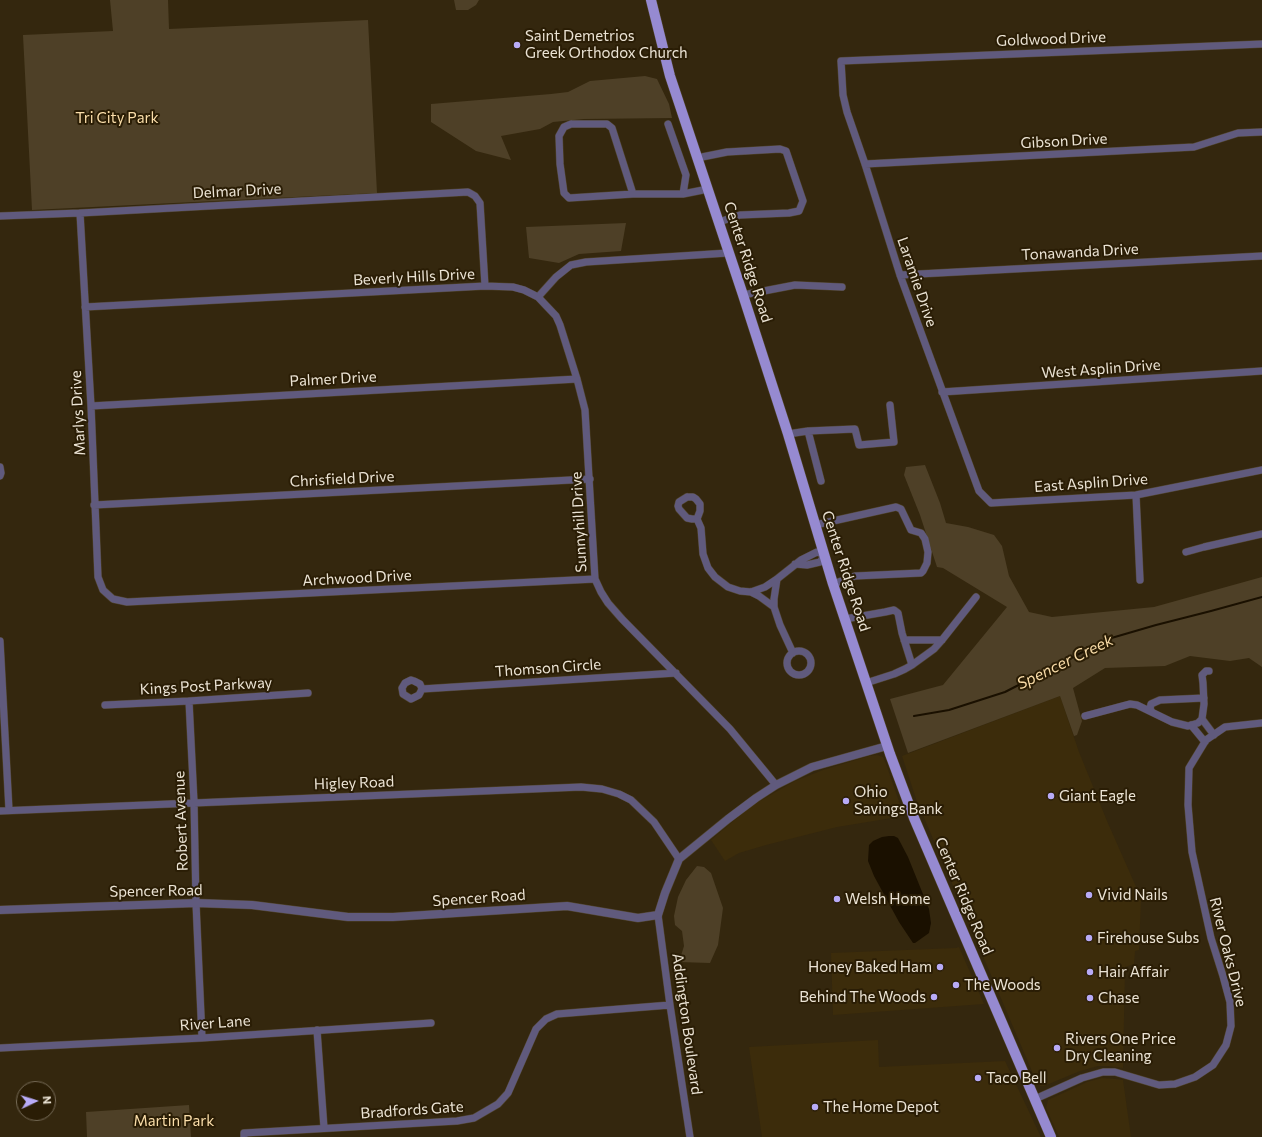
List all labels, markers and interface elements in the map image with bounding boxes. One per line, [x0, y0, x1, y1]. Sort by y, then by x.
place label: Saint Demetrios Greek Orthodox Church [525, 27, 688, 62]
street label: Goldwood Drive [996, 28, 1106, 50]
marker: Saint Demetrios Greek Orthodox Church [512, 40, 522, 50]
park label: Tri City Park [75, 109, 159, 127]
street label: Gibson Drive [1020, 130, 1108, 152]
street label: Delmar Drive [192, 180, 282, 202]
street label: Center Ridge Road [720, 199, 776, 325]
street label: Laramie Drive [893, 235, 941, 329]
street label: Tonawanda Drive [1021, 240, 1139, 264]
street label: Beverly Hills Drive [353, 265, 475, 289]
street label: West Asplin Drive [1041, 356, 1161, 382]
street label: Palmer Drive [289, 368, 377, 390]
street label: Marlys Drive [67, 370, 89, 456]
street label: Chrisfield Drive [289, 467, 395, 491]
street label: East Asplin Drive [1034, 470, 1148, 496]
street label: Sunnyhill Drive [567, 471, 591, 573]
street label: Center Ridge Road [818, 508, 874, 634]
street label: Archwood Drive [302, 566, 412, 590]
water label: Spencer Creek [1014, 630, 1116, 694]
street label: Thomson Circle [494, 655, 602, 681]
street label: Kings Post Parkway [139, 674, 273, 698]
street label: Robert Avenue [170, 771, 192, 871]
street label: Higley Road [313, 773, 395, 793]
place label: Ohio Savings Bank [854, 783, 943, 818]
place label: Giant Eagle [1059, 787, 1136, 805]
marker: Giant Eagle [1046, 791, 1056, 801]
marker: Ohio Savings Bank [841, 796, 851, 806]
street label: Center Ridge Road [931, 835, 997, 957]
street label: Spencer Road [109, 881, 203, 901]
street label: Spencer Road [432, 886, 526, 910]
place label: Vivid Nails [1097, 886, 1168, 904]
place label: Welsh Home [845, 890, 930, 908]
marker: Vivid Nails [1084, 890, 1094, 900]
marker: Welsh Home [832, 894, 842, 904]
street label: River Oaks Drive [1206, 895, 1250, 1009]
place label: Firehouse Subs [1097, 929, 1199, 947]
marker: Firehouse Subs [1084, 933, 1094, 943]
street label: Addington Boulevard [668, 952, 706, 1096]
place label: Honey Baked Ham [808, 958, 932, 976]
marker: Honey Baked Ham [935, 962, 945, 972]
place label: Hair Affair [1098, 963, 1169, 981]
marker: Hair Affair [1085, 967, 1095, 977]
place label: The Woods [964, 976, 1041, 994]
marker: The Woods [951, 980, 961, 990]
place label: Behind The Woods [799, 988, 926, 1006]
place label: Chase [1098, 989, 1139, 1007]
marker: Behind The Woods [929, 992, 939, 1002]
marker: Chase [1085, 993, 1095, 1003]
street label: River Lane [179, 1012, 251, 1034]
place label: Rivers One Price Dry Cleaning [1065, 1030, 1176, 1065]
marker: Rivers One Price Dry Cleaning [1052, 1043, 1062, 1053]
place label: Taco Bell [986, 1069, 1047, 1087]
marker: Taco Bell [973, 1073, 983, 1083]
north arrow [16, 1081, 56, 1121]
text: N [41, 1096, 54, 1105]
street label: Bradfords Gate [360, 1097, 464, 1123]
place label: The Home Depot [823, 1098, 939, 1116]
marker: The Home Depot [810, 1102, 820, 1112]
park label: Martin Park [134, 1112, 214, 1130]

